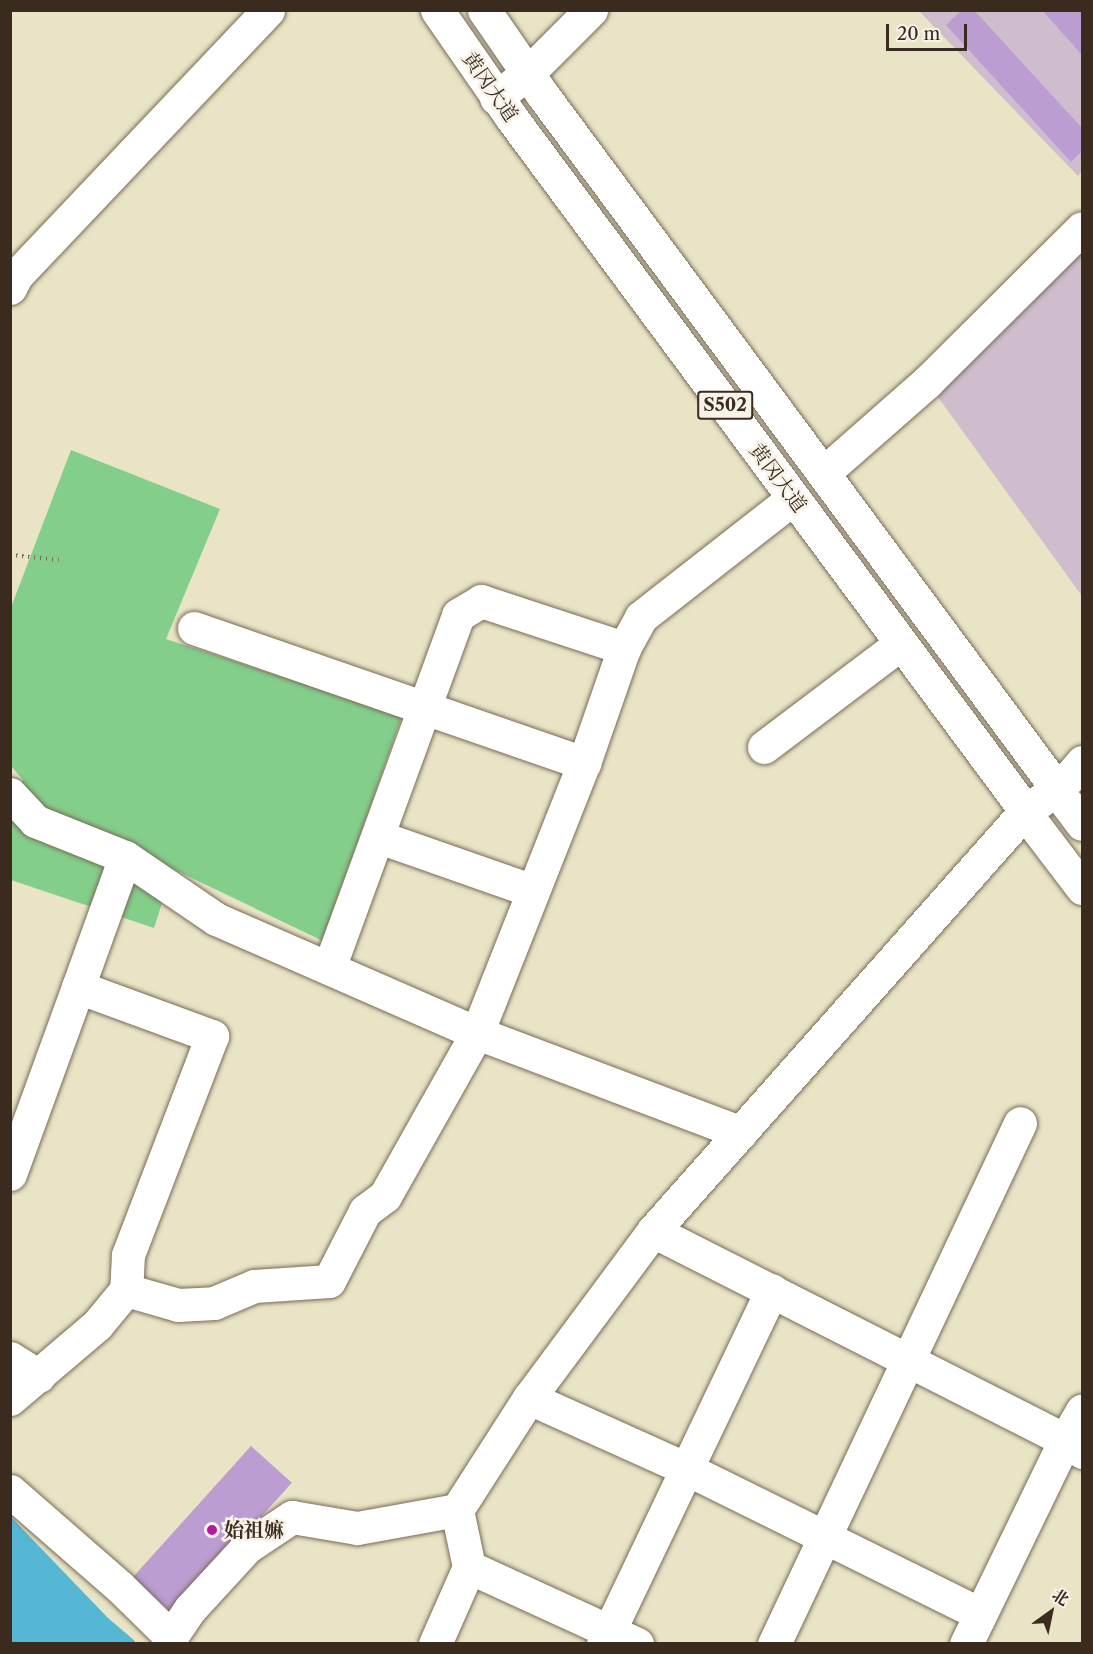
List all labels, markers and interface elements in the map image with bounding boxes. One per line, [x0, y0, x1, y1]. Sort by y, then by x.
scale bar [889, 12, 970, 50]
text: 20 m [897, 23, 940, 45]
street label: 黄冈大道 [457, 47, 523, 127]
road number: S502 [696, 390, 754, 420]
street label: 黄冈大道 [744, 439, 812, 517]
place label: 始祖嫲 [224, 1518, 284, 1542]
marker: 始祖嫲 [205, 1523, 219, 1537]
north arrow [1021, 1582, 1081, 1642]
text: 北 [1049, 1584, 1073, 1610]

